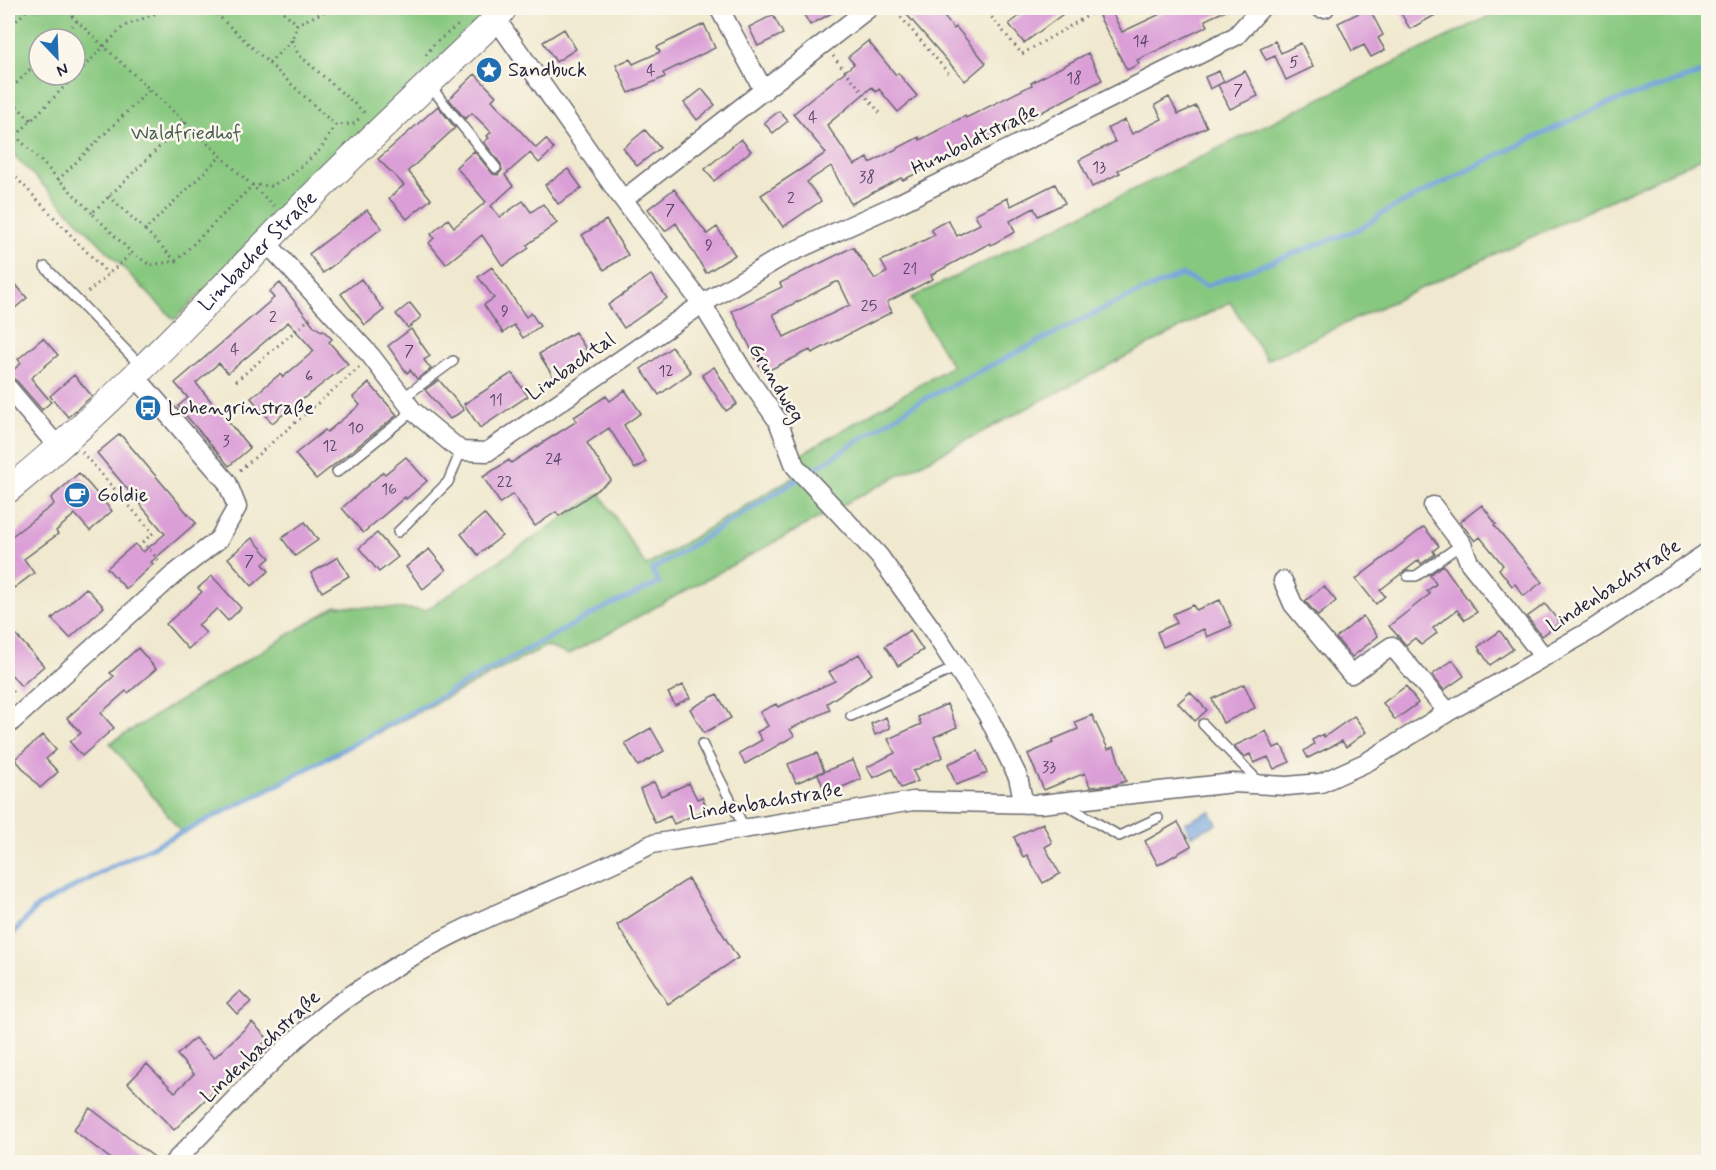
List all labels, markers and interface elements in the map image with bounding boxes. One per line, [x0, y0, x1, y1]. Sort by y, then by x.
north arrow [27, 27, 87, 87]
house number: 14 [1133, 31, 1150, 52]
house number: 5 [1289, 52, 1299, 73]
place icon: Sandbuck [474, 55, 504, 85]
place label: Sandbuck [508, 57, 587, 84]
text: N [53, 58, 71, 81]
house number: 4 [646, 60, 656, 81]
house number: 18 [1066, 68, 1082, 89]
house number: 7 [1233, 80, 1243, 101]
street label: Humboldtstraße [907, 98, 1043, 182]
house number: 4 [808, 107, 818, 128]
park label: Waldfriedhof [131, 120, 241, 147]
house number: 13 [1092, 157, 1106, 178]
house number: 38 [859, 167, 875, 188]
street label: Limbacher Straße [193, 185, 323, 317]
house number: 2 [787, 188, 795, 209]
house number: 7 [665, 200, 675, 221]
house number: 9 [705, 235, 713, 256]
house number: 21 [903, 259, 917, 280]
house number: 25 [861, 296, 877, 317]
house number: 9 [501, 301, 509, 322]
house number: 2 [269, 307, 277, 328]
street label: Limbachtal [521, 326, 621, 407]
street label: Grundweg [741, 338, 810, 428]
house number: 4 [230, 339, 240, 360]
house number: 7 [404, 341, 414, 362]
house number: 12 [658, 361, 674, 382]
house number: 6 [305, 366, 313, 387]
house number: 11 [489, 390, 503, 411]
bus stop icon: Lohengrinstraße [133, 393, 163, 423]
place label: Lohengrinstraße [168, 395, 314, 422]
house number: 10 [348, 418, 364, 439]
house number: 3 [222, 431, 230, 452]
house number: 12 [322, 436, 338, 457]
house number: 24 [545, 449, 563, 470]
house number: 22 [497, 472, 513, 493]
house number: 16 [381, 479, 397, 500]
cafe icon: Goldie [62, 480, 92, 510]
place label: Goldie [97, 482, 148, 509]
street label: Lindenbachstraße [1542, 533, 1686, 639]
house number: 7 [244, 551, 254, 572]
house number: 33 [1042, 757, 1056, 778]
street label: Lindenbachstraße [688, 777, 845, 827]
street label: Lindenbachstraße [195, 984, 327, 1110]

